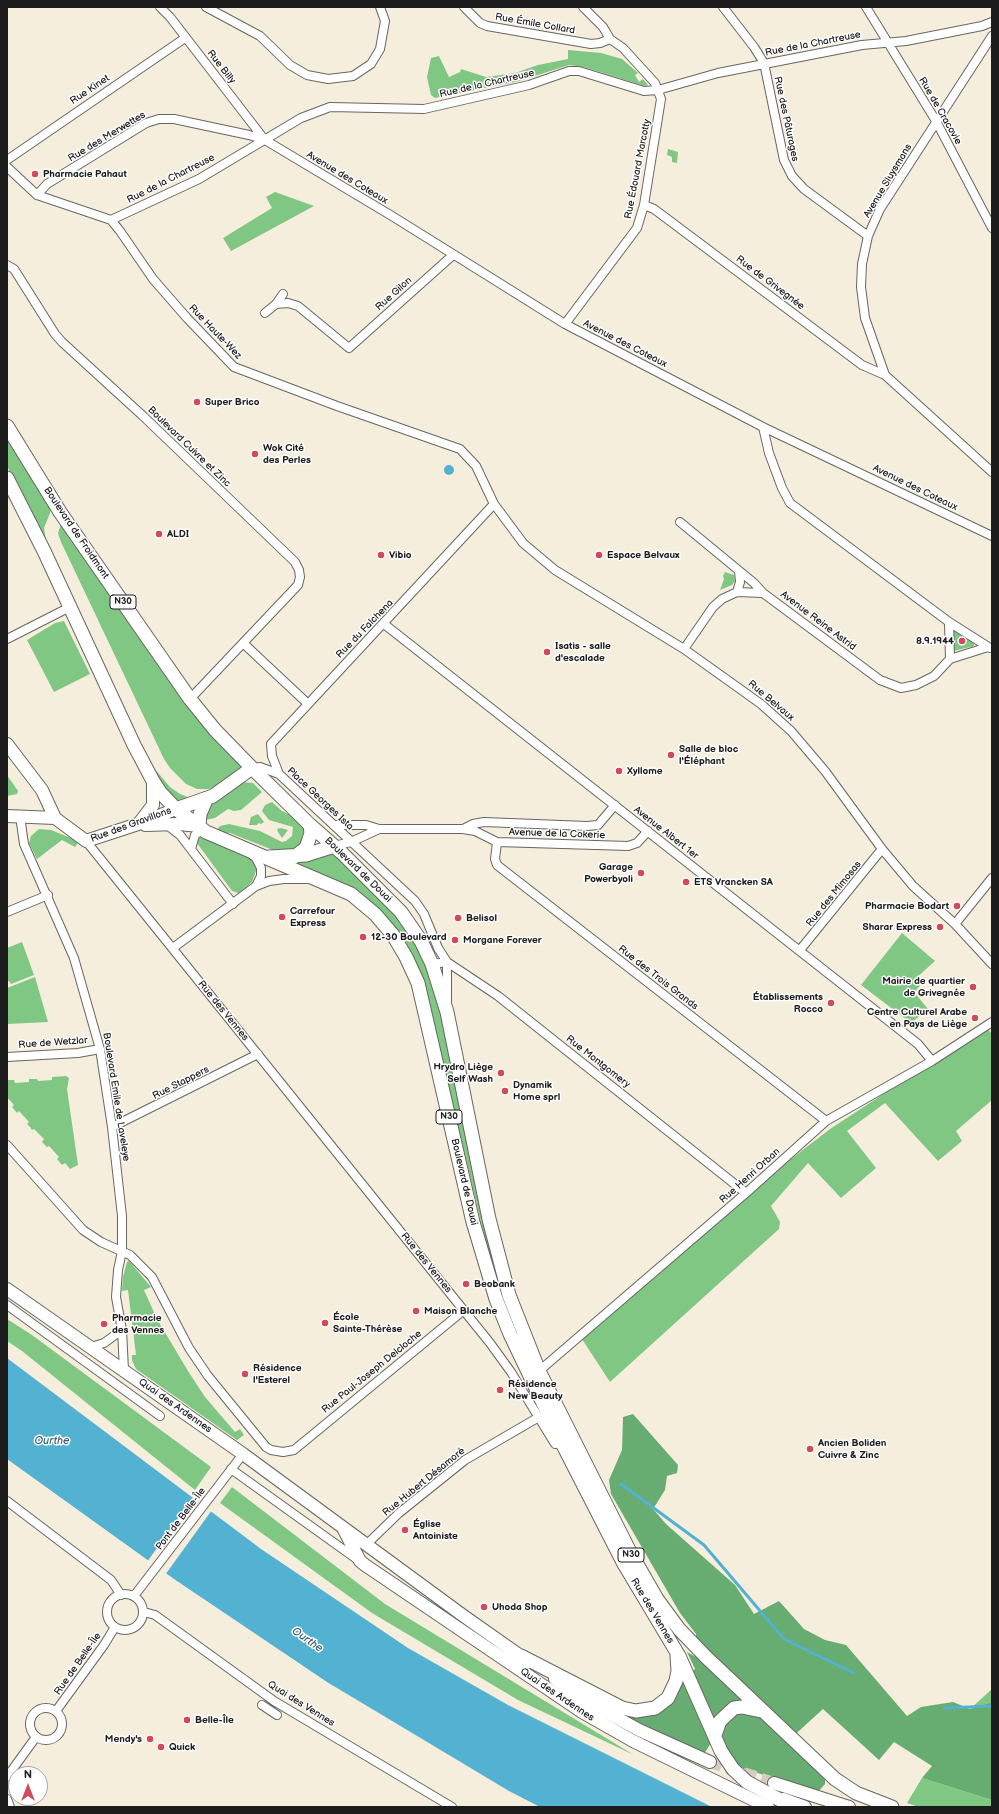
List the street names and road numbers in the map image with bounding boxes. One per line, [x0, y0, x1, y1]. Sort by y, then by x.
street label: Rue Émile Collard [494, 11, 576, 37]
street label: Rue de la Chartreuse [764, 29, 862, 59]
street label: Rue Billy [204, 48, 238, 86]
street label: Rue de la Chartreuse [438, 67, 536, 101]
street label: Rue Kinet [68, 73, 112, 107]
street label: Rue des Pâturages [771, 75, 801, 163]
street label: Rue de Cracovie [916, 75, 964, 147]
street label: Rue des Merwettes [66, 109, 148, 165]
street label: Rue Édouard Marcotty [622, 118, 654, 220]
street label: Avenue Sluysmans [861, 142, 915, 220]
street label: Avenue des Coteaux [304, 149, 390, 207]
street label: Rue de la Chartreuse [125, 152, 217, 206]
street label: Rue de Grivegnée [733, 253, 807, 313]
street label: Rue Gilon [373, 275, 415, 313]
street label: Rue Haute-Wez [186, 302, 244, 362]
street label: Avenue des Coteaux [581, 318, 669, 370]
street label: Boulevard Cuivre et Zinc [145, 404, 233, 490]
street label: Avenue des Coteaux [871, 462, 959, 514]
street label: Boulevard de Froidmont [41, 485, 111, 581]
street label: Avenue Reine Astrid [778, 589, 858, 653]
road number: N30 [110, 595, 136, 609]
street label: Rue du Falchena [334, 597, 396, 661]
street label: Rue Belvaux [745, 678, 797, 724]
street label: Place Georges Ista [284, 765, 356, 833]
street label: Avenue Albert 1er [631, 804, 701, 862]
street label: Rue des Gravillons [89, 805, 173, 845]
street label: Avenue de la Cokerie [509, 826, 605, 842]
street label: Boulevard de Douai [322, 835, 394, 905]
street label: Rue des Mimosas [804, 859, 864, 929]
street label: Rue des Trois Grands [616, 943, 700, 1013]
street label: Rue des Vennes [195, 978, 251, 1044]
street label: Boulevard Emile de Laveleye [100, 1032, 132, 1162]
street label: Rue Montgomery [563, 1033, 633, 1091]
street label: Rue de Wetzlar [18, 1035, 88, 1051]
street label: Rue Stappers [151, 1064, 211, 1102]
road number: N30 [436, 1110, 462, 1124]
street label: Boulevard de Douai [448, 1137, 480, 1227]
street label: Rue Henri Orban [717, 1146, 783, 1206]
street label: Rue des Vennes [398, 1230, 454, 1296]
street label: Rue Paul-Joseph Delcloche [320, 1328, 424, 1416]
street label: Quai des Ardennes [136, 1376, 214, 1436]
street label: Rue Hubert Désamoré [380, 1445, 468, 1519]
street label: Pont de Belle-Île [154, 1485, 208, 1553]
road number: N30 [618, 1548, 644, 1562]
street label: Rue des Vennes [628, 1576, 676, 1646]
street label: Rue de Belle-Île [52, 1630, 104, 1698]
street label: Quai des Ardennes [518, 1666, 596, 1724]
street label: Quai des Vennes [265, 1679, 337, 1729]

